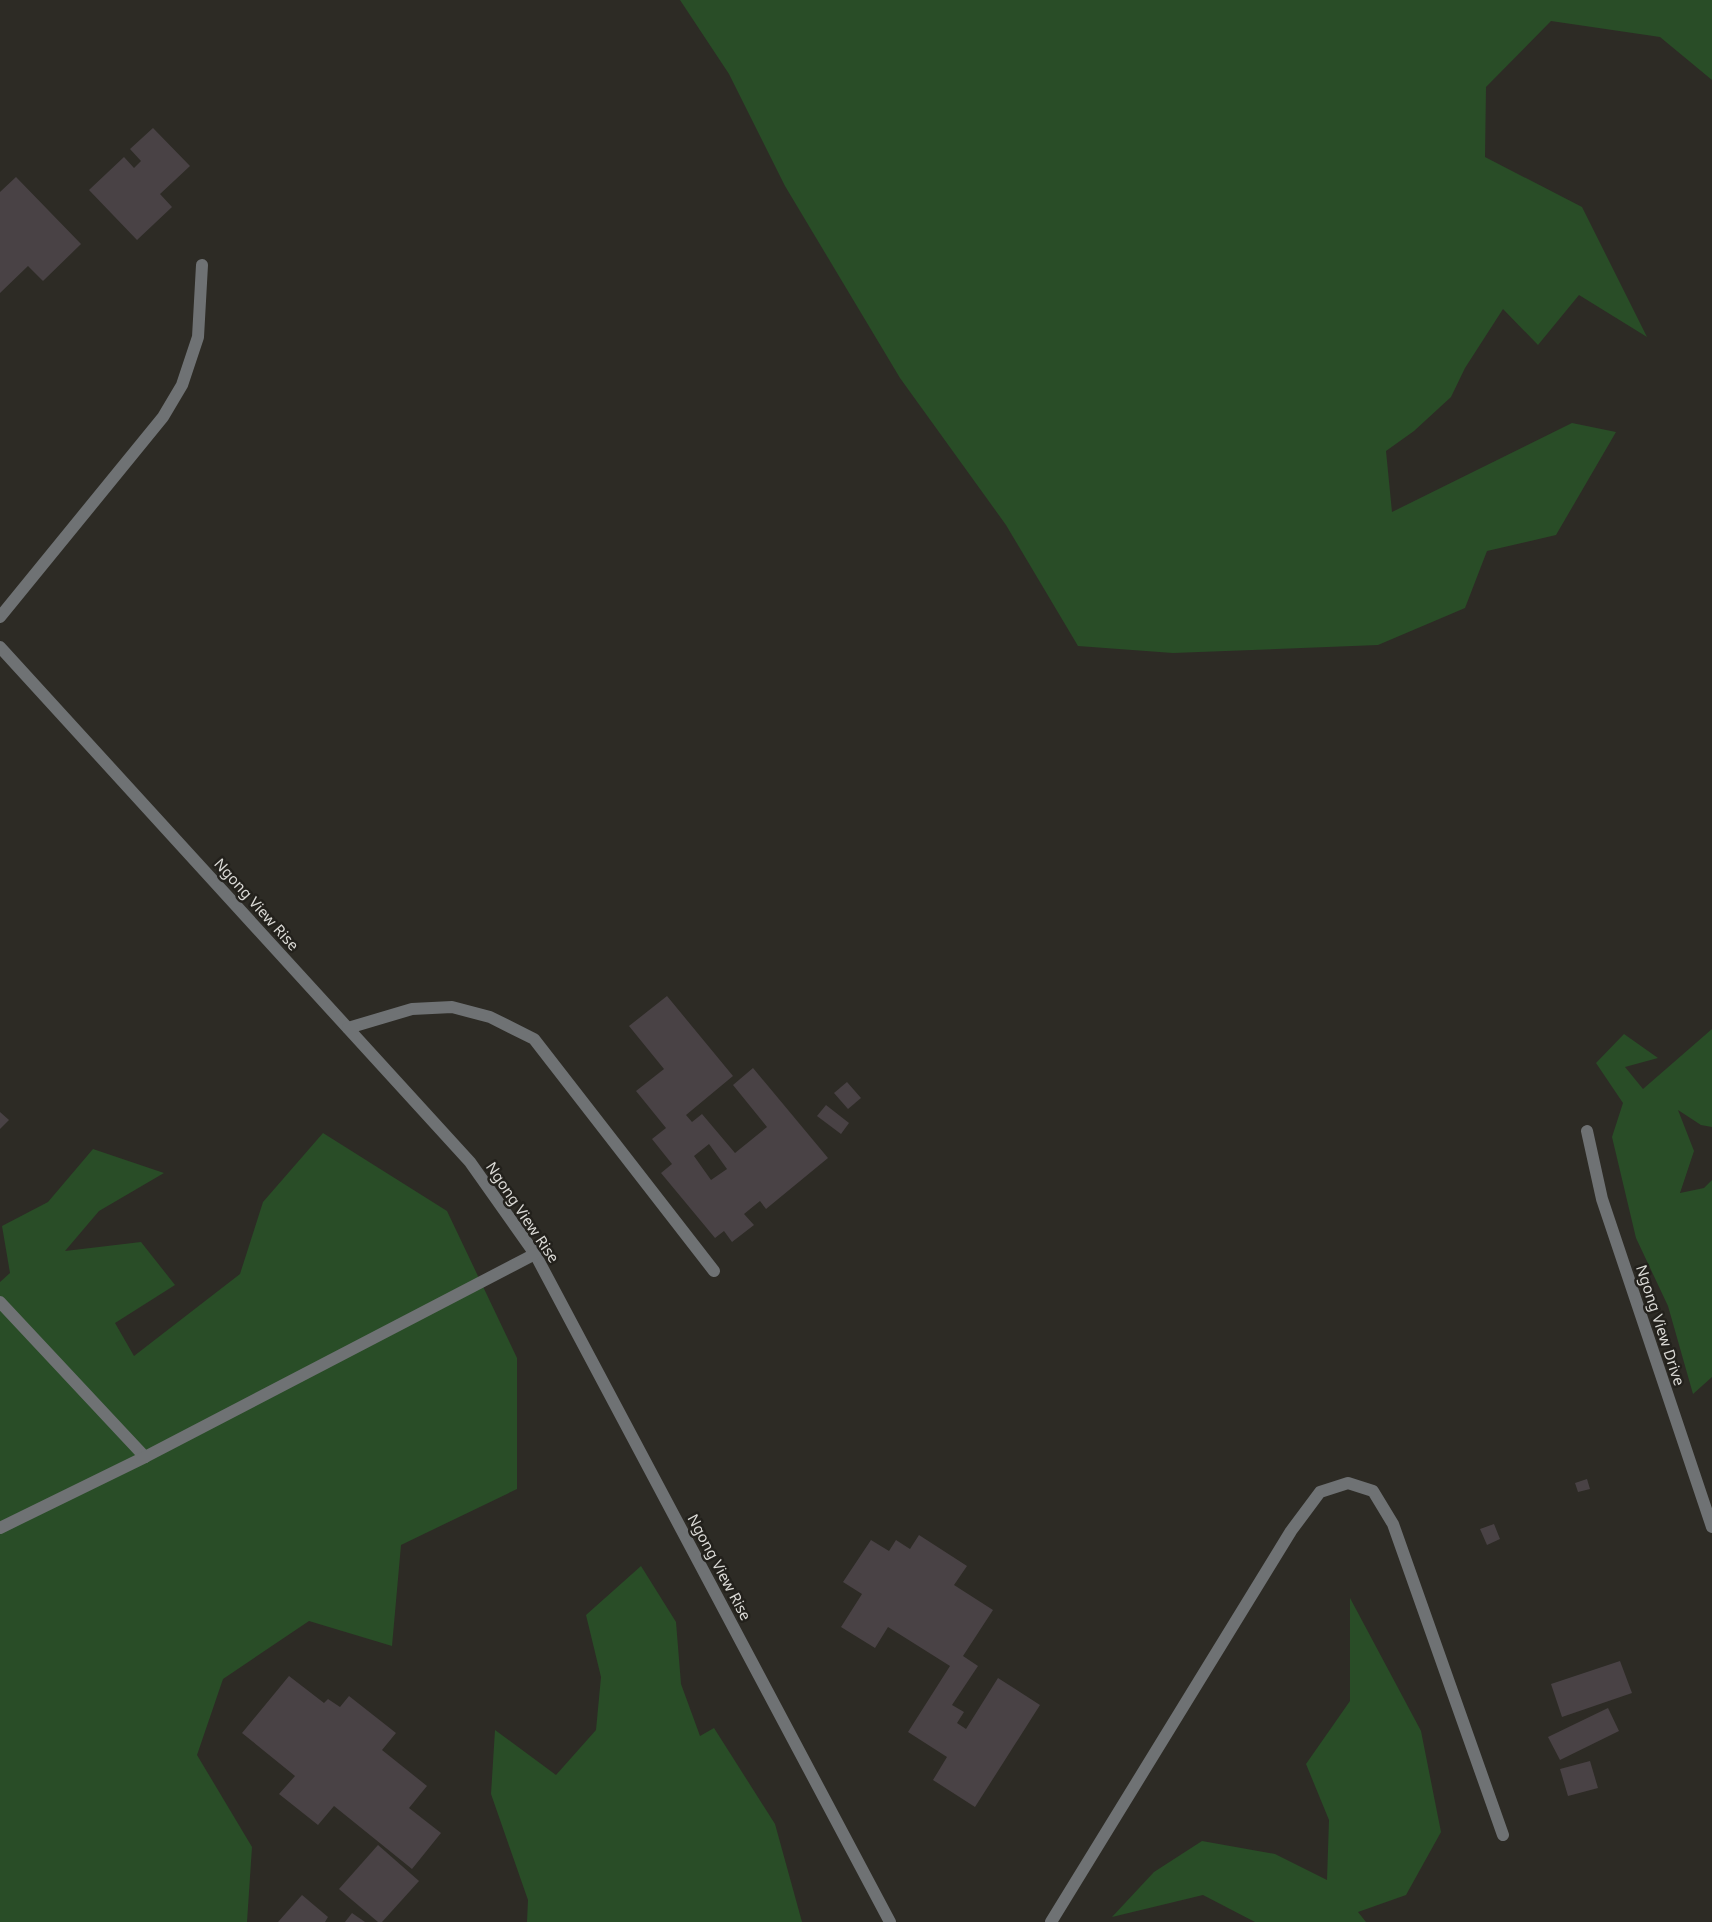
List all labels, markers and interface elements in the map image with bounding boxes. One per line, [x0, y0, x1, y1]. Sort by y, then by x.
street label: Ngong View Rise [210, 854, 304, 954]
street label: Ngong View Rise [482, 1158, 564, 1266]
street label: Ngong View Drive [1632, 1262, 1690, 1388]
street label: Ngong View Rise [684, 1510, 756, 1624]

